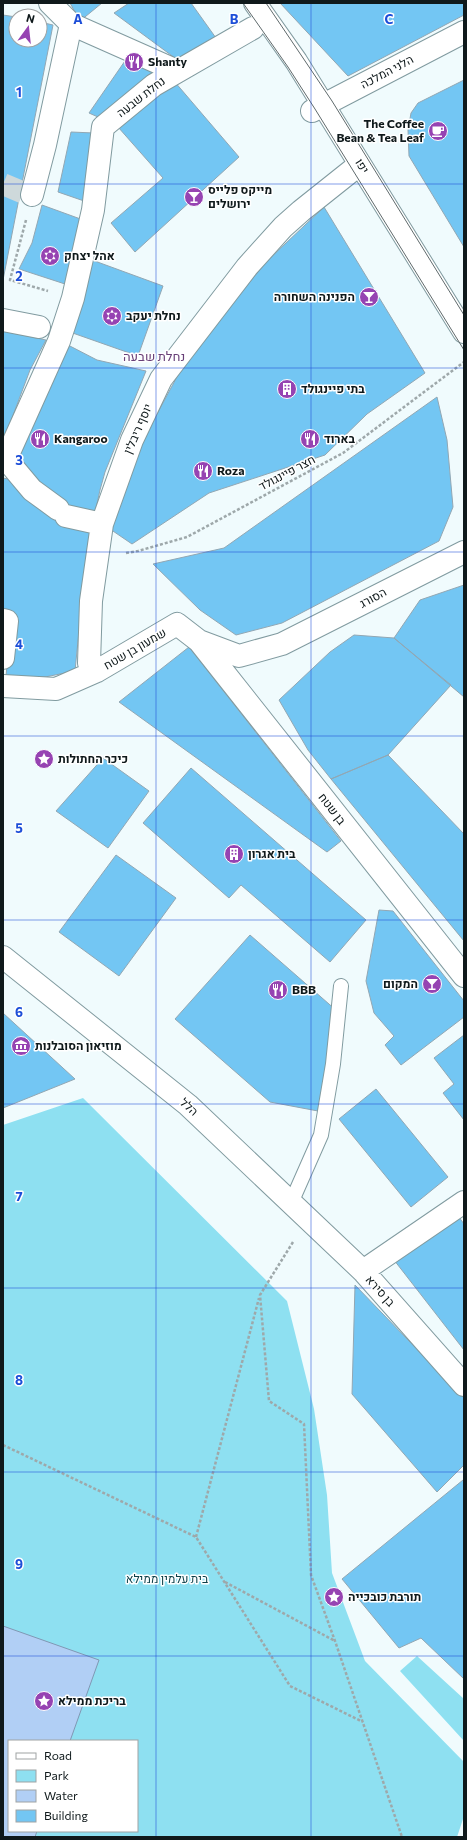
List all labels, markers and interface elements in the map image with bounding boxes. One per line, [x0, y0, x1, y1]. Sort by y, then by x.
north arrow [8, 8, 48, 48]
text: N [25, 11, 36, 25]
text: A [73, 11, 83, 27]
text: B [230, 11, 239, 27]
text: C [385, 11, 394, 27]
restaurant icon: Shanty [123, 51, 145, 73]
street label: הלני המלכה [358, 51, 415, 91]
place label: Shanty [148, 54, 187, 68]
street label: נחלת שבעה [113, 73, 167, 119]
text: 1 [16, 84, 22, 100]
place label: The Coffee Bean & Tea Leaf [336, 116, 424, 144]
cafe icon: The Coffee Bean & Tea Leaf [427, 120, 449, 142]
street label: יפו [353, 156, 373, 175]
place label: מייקס פלייס ירושלים [208, 182, 272, 210]
bar icon: מייקס פלייס ירושלים [183, 186, 205, 208]
synagogue icon: אהל יצחק [39, 245, 61, 267]
place label: אהל יצחק [64, 248, 115, 262]
text: 2 [15, 268, 23, 284]
bar icon: הפנינה השחורה [358, 286, 380, 308]
place label: הפנינה השחורה [274, 289, 355, 303]
synagogue icon: נחלת יעקב [101, 305, 123, 327]
place label: נחלת יעקב [126, 308, 181, 322]
district label: נחלת שבעה [123, 348, 185, 364]
building icon: בתי פיינגולד [276, 378, 298, 400]
place label: בתי פיינגולד [301, 381, 365, 395]
street label: יוסף ריבלין [120, 401, 154, 456]
restaurant icon: Kangaroo [29, 428, 51, 450]
restaurant icon: בארוד [299, 428, 321, 450]
place label: Kangaroo [54, 431, 108, 445]
place label: בארוד [324, 431, 356, 445]
street label: חצר פיינגולד [256, 451, 317, 493]
text: 3 [15, 452, 23, 468]
restaurant icon: Roza [192, 460, 214, 482]
place label: Roza [217, 463, 245, 477]
street label: הסורג [357, 584, 389, 610]
street label: שמעון בן שטח [101, 625, 168, 672]
text: 4 [15, 636, 23, 652]
place icon: כיכר החתולות [33, 748, 55, 770]
place label: כיכר החתולות [58, 751, 128, 765]
street label: בן שטח [316, 790, 350, 828]
text: 5 [15, 820, 23, 836]
building icon: בית אגרון [223, 843, 245, 865]
place label: בית אגרון [248, 846, 296, 860]
bar icon: המקום [421, 973, 443, 995]
place label: המקום [383, 976, 418, 990]
restaurant icon: BBB [267, 979, 289, 1001]
place label: BBB [292, 982, 316, 996]
text: 6 [15, 1004, 23, 1020]
museum icon: מוזיאון הסובלנות [10, 1035, 32, 1057]
place label: מוזיאון הסובלנות [35, 1038, 122, 1052]
street label: הלל [178, 1095, 202, 1118]
text: 7 [15, 1188, 23, 1204]
street label: בן סירא [363, 1272, 399, 1309]
text: 8 [15, 1372, 23, 1388]
text: 9 [15, 1556, 23, 1572]
park label: בית עלמין ממילא [126, 1571, 209, 1585]
place icon: תורבת כובכייה [323, 1586, 345, 1608]
place label: תורבת כובכייה [348, 1589, 421, 1603]
place icon: בריכת ממילא [33, 1690, 55, 1712]
place label: בריכת ממילא [58, 1693, 126, 1707]
legend [8, 1740, 138, 1832]
text: Road [44, 1748, 72, 1762]
text: Park [44, 1768, 70, 1782]
text: Water [44, 1788, 78, 1802]
text: Building [44, 1808, 88, 1822]

